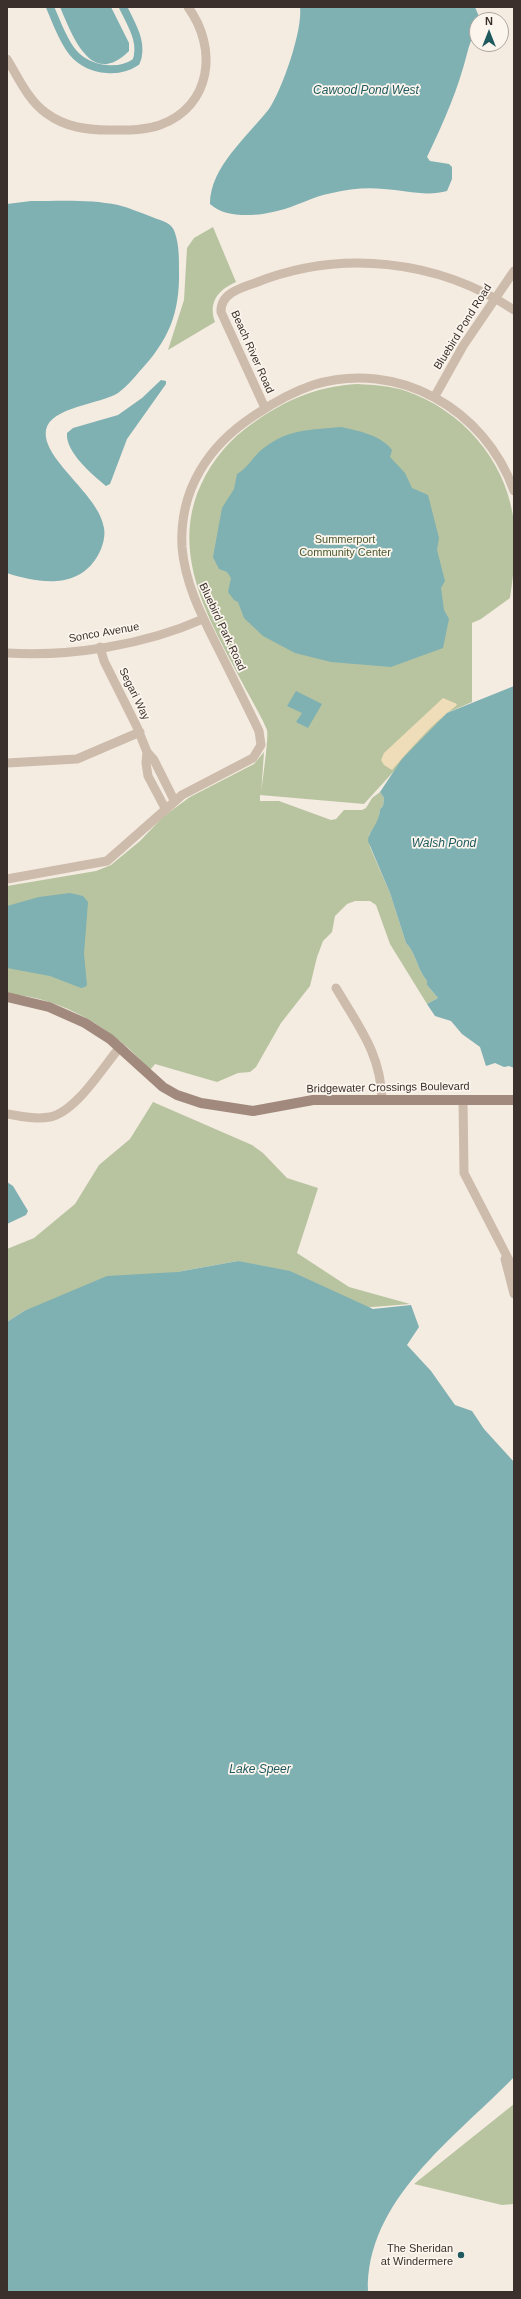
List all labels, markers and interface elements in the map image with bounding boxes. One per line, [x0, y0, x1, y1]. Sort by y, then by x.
north arrow [469, 12, 509, 52]
text: N [485, 15, 493, 27]
water label: Cawood Pond West [313, 84, 419, 98]
street label: Bluebird Pond Road [431, 282, 495, 372]
street label: Beach River Road [228, 309, 276, 395]
park label: Summerport Community Center [299, 533, 391, 559]
street label: Bluebird Park Road [196, 581, 248, 673]
street label: Sonco Avenue [68, 620, 140, 646]
street label: Segari Way [116, 666, 152, 722]
water label: Walsh Pond [412, 837, 476, 851]
street label: Bridgewater Crossings Boulevard [306, 1080, 470, 1096]
water label: Lake Speer [229, 1763, 291, 1777]
place label: The Sheridan at Windermere [381, 2242, 453, 2268]
marker: The Sheridan at Windermere [456, 2250, 466, 2260]

